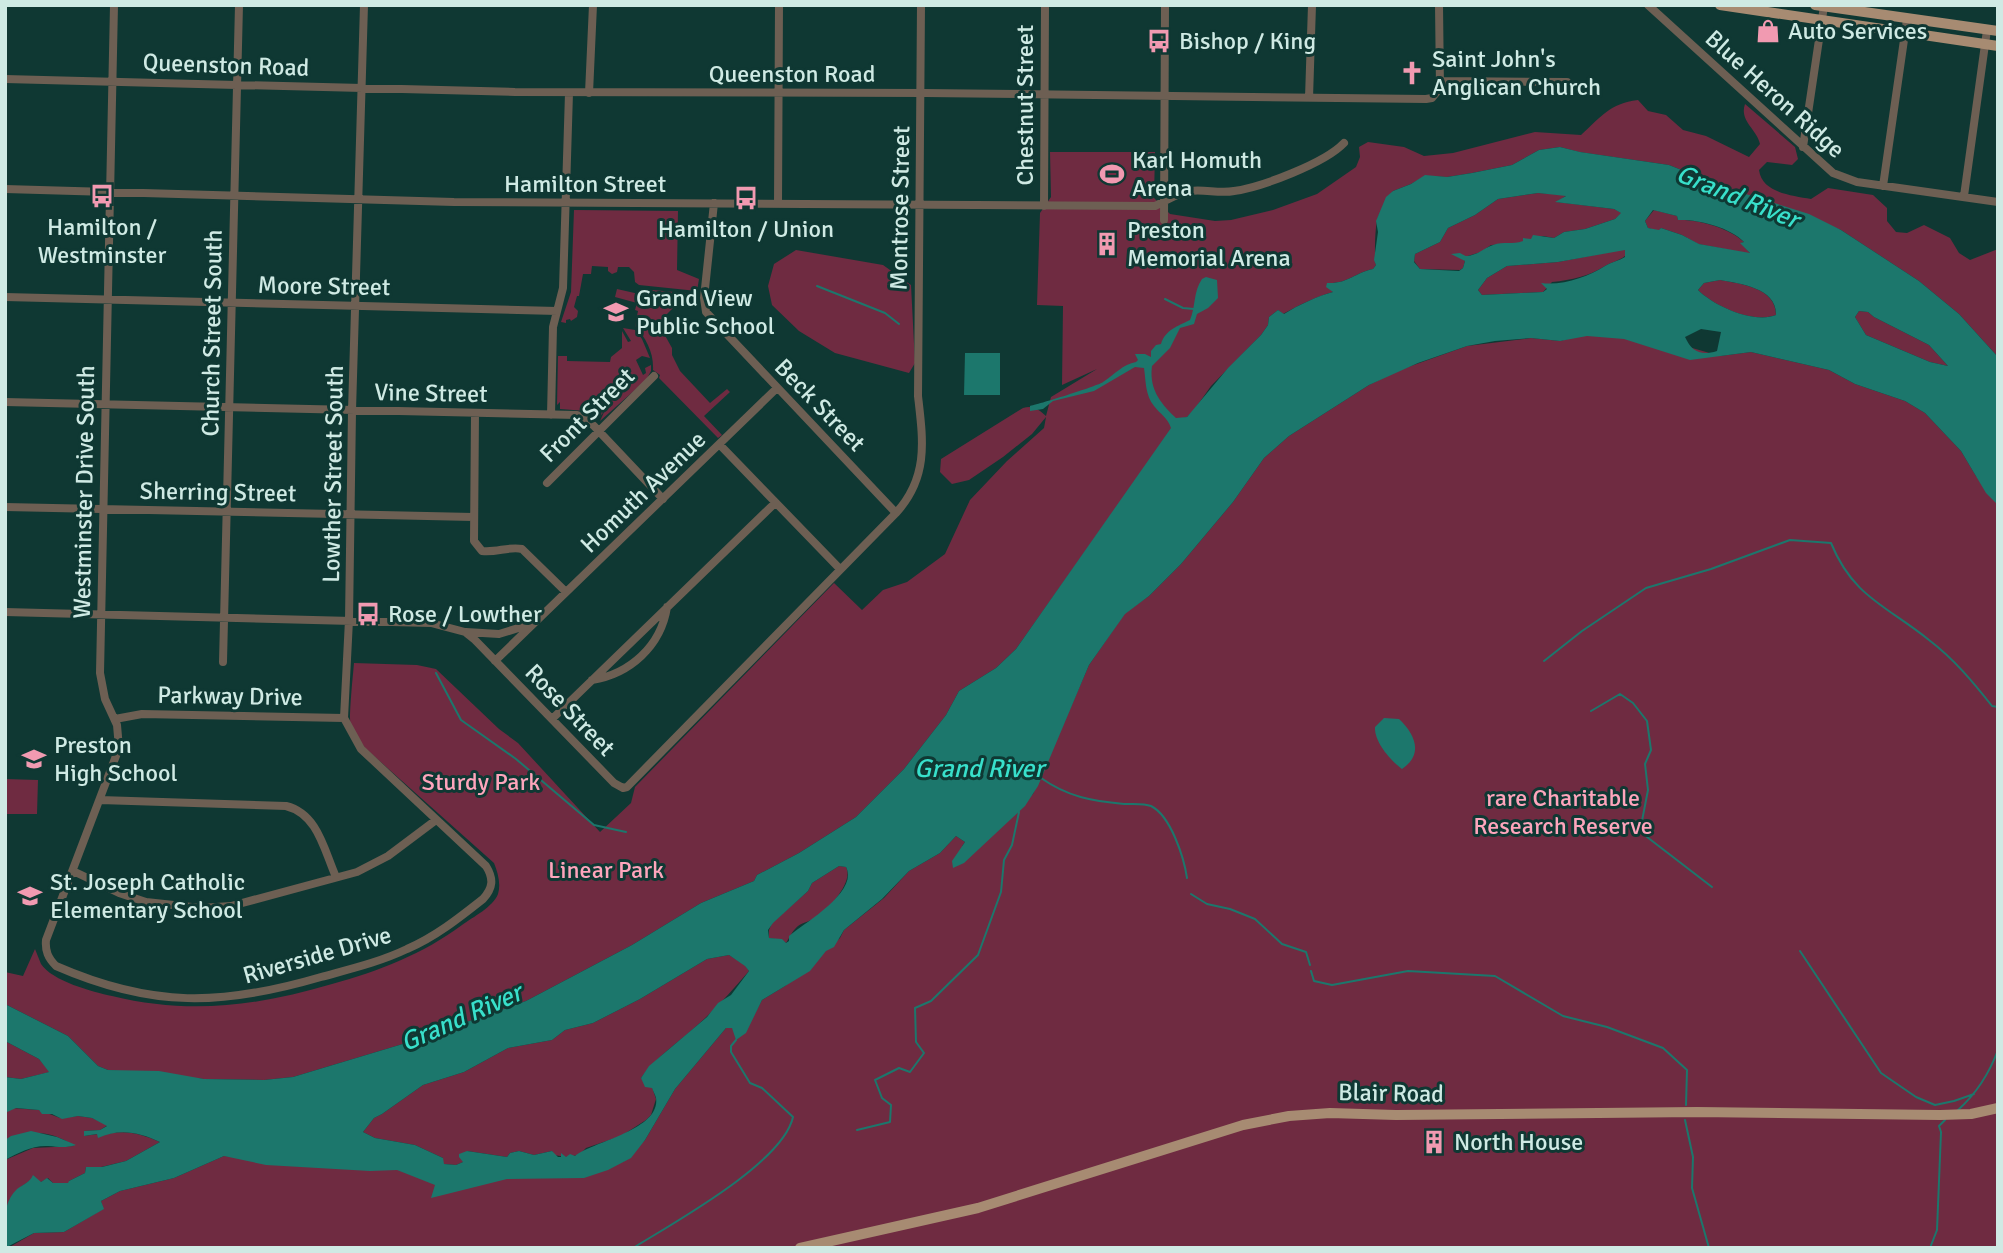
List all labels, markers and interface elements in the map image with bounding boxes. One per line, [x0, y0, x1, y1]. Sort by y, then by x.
place label: Auto Services [1788, 16, 1927, 46]
shop icon: Auto Services [1754, 17, 1782, 45]
street label: Blue Heron Ridge [1699, 23, 1851, 165]
street label: Chestnut Street [1010, 25, 1040, 185]
place label: Bishop / King [1179, 26, 1316, 56]
bus stop icon: Bishop / King [1145, 27, 1173, 55]
place label: Saint John's Anglican Church [1432, 44, 1601, 102]
street label: Queenston Road [142, 47, 310, 83]
street label: Queenston Road [709, 59, 875, 89]
church icon: Saint John's Anglican Church [1398, 59, 1426, 87]
street label: Montrose Street [884, 125, 916, 291]
place label: Karl Homuth Arena [1132, 145, 1262, 203]
water label: Grand River [1672, 158, 1807, 237]
sports icon: Karl Homuth Arena [1098, 160, 1126, 188]
street label: Hamilton Street [504, 169, 666, 199]
bus stop icon: Hamilton / Westminster [88, 182, 116, 210]
bus stop icon: Hamilton / Union [732, 184, 760, 212]
place label: Hamilton / Westminster [38, 212, 166, 270]
place label: Hamilton / Union [658, 214, 834, 244]
place label: Preston Memorial Arena [1127, 215, 1291, 273]
street label: Church Street South [195, 229, 229, 437]
building icon: Preston Memorial Arena [1093, 230, 1121, 258]
street label: Moore Street [257, 270, 391, 302]
place label: Grand View Public School [636, 283, 775, 341]
school or university icon: Grand View Public School [602, 298, 630, 326]
street label: Beck Street [768, 352, 872, 458]
street label: Front Street [533, 361, 641, 469]
street label: Westminster Drive South [67, 365, 101, 619]
street label: Lowther Street South [316, 365, 350, 583]
street label: Vine Street [374, 377, 488, 409]
street label: Homuth Avenue [574, 425, 712, 559]
street label: Sherring Street [139, 476, 297, 508]
place label: Rose / Lowther [388, 599, 542, 629]
bus stop icon: Rose / Lowther [354, 600, 382, 628]
street label: Rose Street [519, 658, 621, 762]
street label: Parkway Drive [157, 680, 303, 712]
place label: Preston High School [54, 730, 177, 788]
school or university icon: Preston High School [20, 745, 48, 773]
water label: Grand River [914, 753, 1047, 785]
park label: Sturdy Park [422, 767, 540, 797]
park label: rare Charitable Research Reserve [1473, 783, 1653, 841]
park label: Linear Park [548, 855, 664, 885]
place label: St. Joseph Catholic Elementary School [50, 867, 245, 925]
school or university icon: St. Joseph Catholic Elementary School [16, 882, 44, 910]
street label: Riverside Drive [239, 920, 395, 990]
water label: Grand River [396, 976, 530, 1059]
street label: Blair Road [1338, 1077, 1444, 1109]
place label: North House [1454, 1127, 1583, 1157]
building icon: North House [1420, 1128, 1448, 1156]

